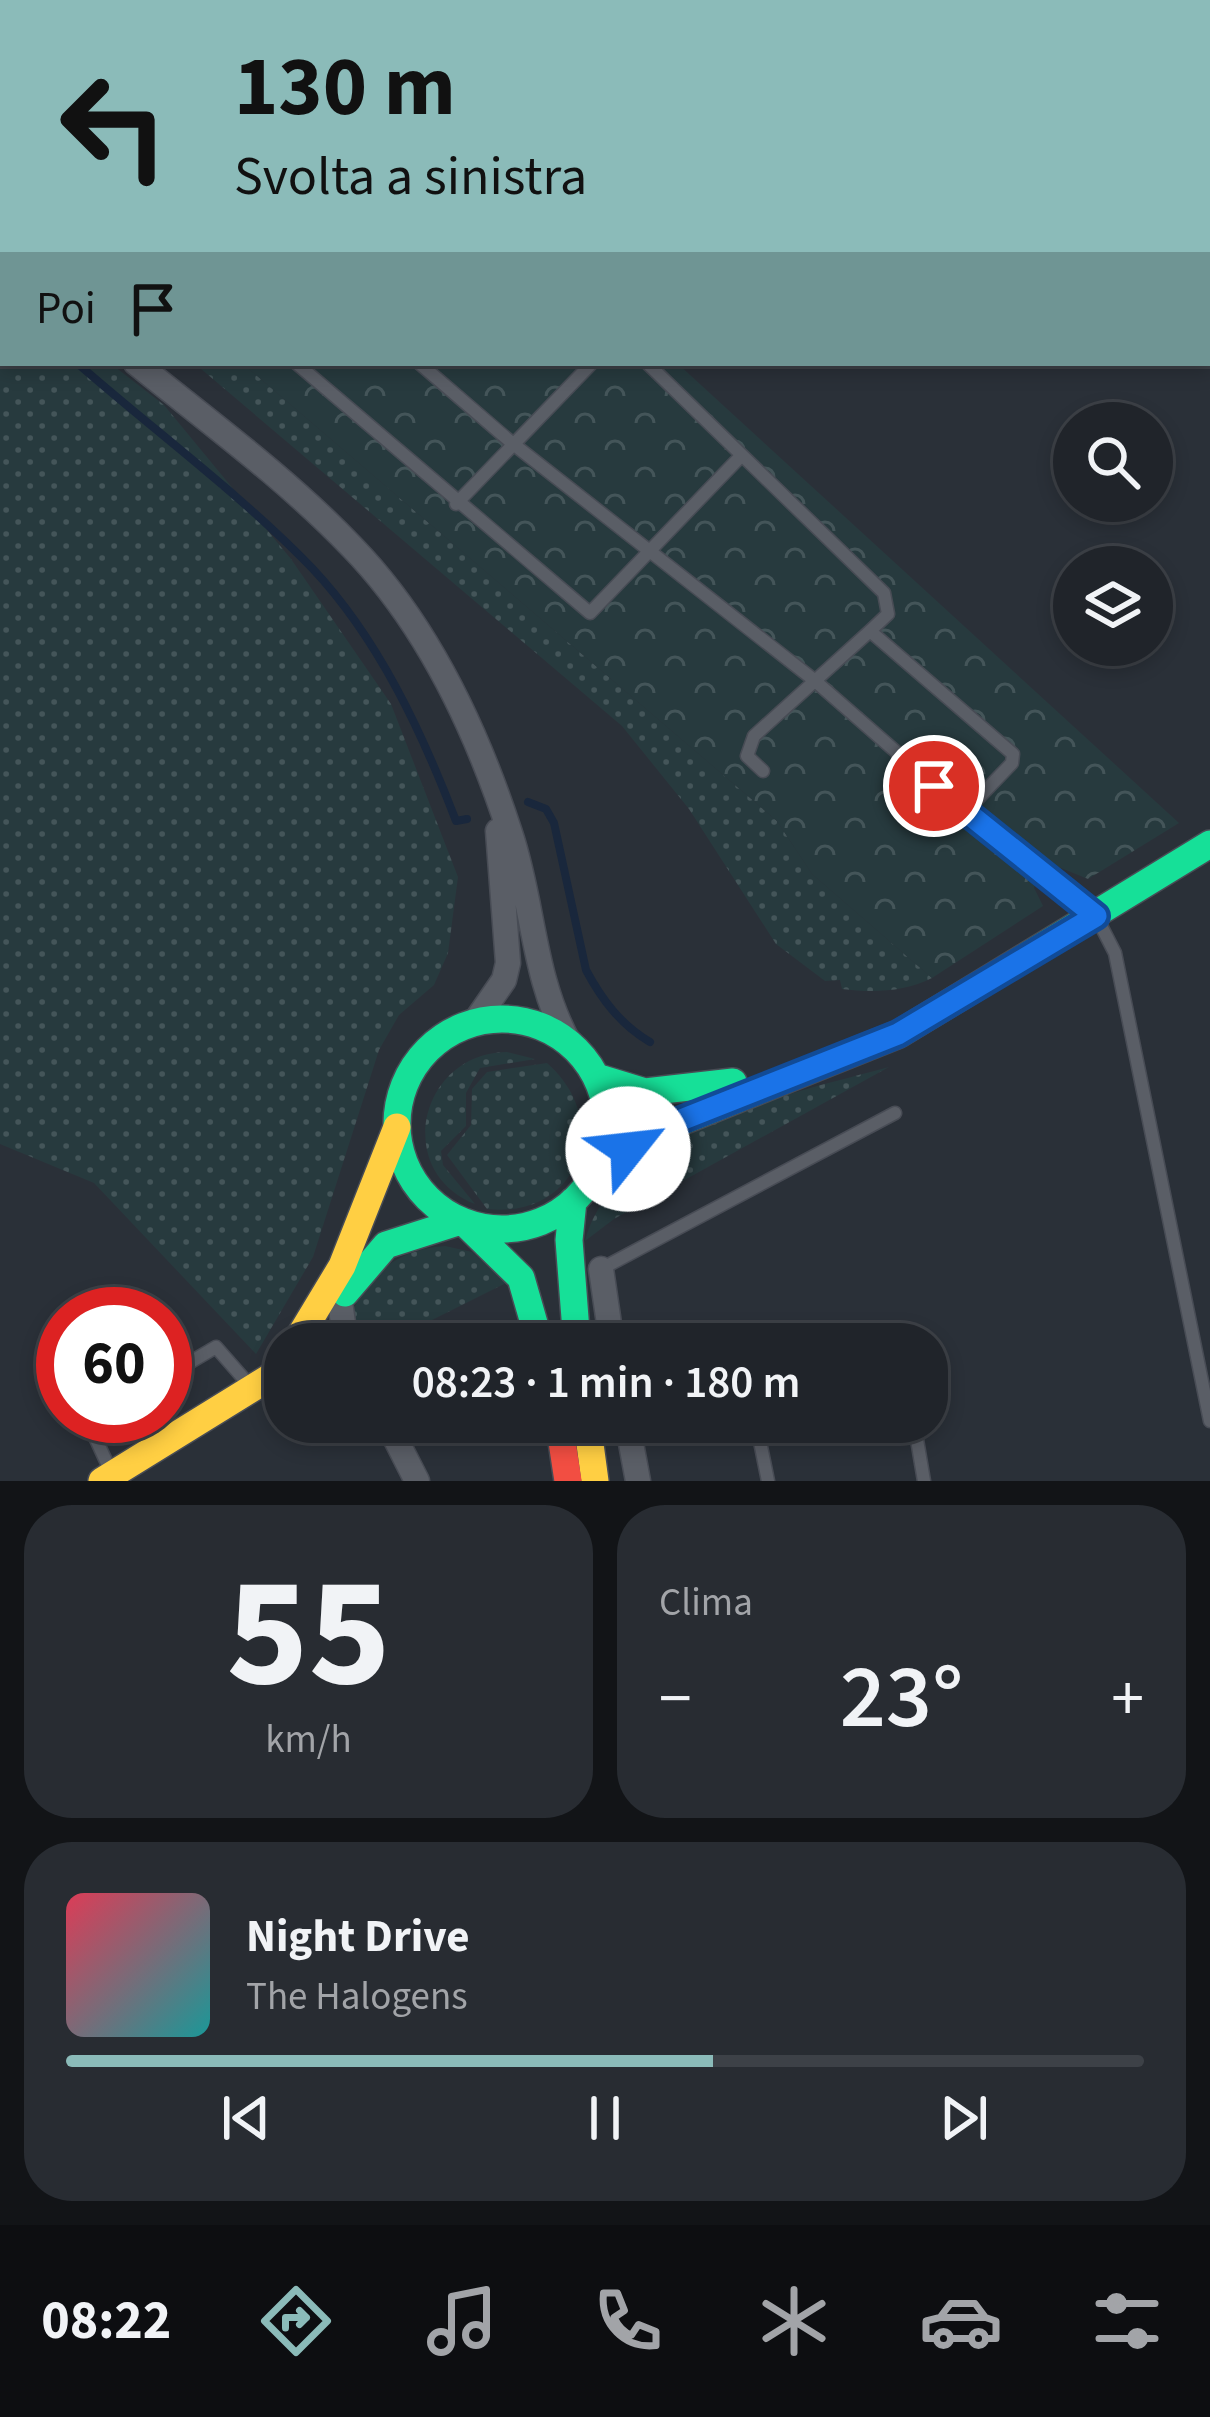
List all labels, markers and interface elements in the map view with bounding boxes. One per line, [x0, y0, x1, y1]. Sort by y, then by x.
text: 130 m [234, 28, 456, 148]
icon: left [36, 48, 192, 204]
text: Svolta a sinistra [234, 139, 587, 216]
icon: arrive [120, 276, 186, 342]
text: Poi [36, 277, 96, 341]
map controls [1053, 402, 1173, 666]
button: search [1053, 402, 1173, 522]
button: layers [1053, 546, 1173, 666]
pin [883, 735, 985, 837]
icon: arrive [901, 753, 967, 819]
position arrow [565, 1086, 691, 1212]
speed limit sign: 60 [36, 1287, 192, 1443]
text: 08:23 · 1 min · 180 m [412, 1351, 800, 1415]
text: 55 [226, 1523, 391, 1745]
text: Clima [659, 1575, 753, 1631]
text: 23° [840, 1634, 963, 1762]
text: − [659, 1652, 692, 1746]
text: + [1111, 1652, 1144, 1746]
text: km/h [265, 1712, 352, 1768]
text: Night Drive [246, 1905, 470, 1969]
text: The Halogens [246, 1969, 468, 2025]
icon: previous [213, 2085, 279, 2151]
icon: pause [572, 2085, 638, 2151]
icon: next [931, 2085, 997, 2151]
icon: directions [254, 2279, 338, 2363]
icon: music [420, 2279, 504, 2363]
icon: phone [586, 2279, 670, 2363]
icon: climate [752, 2279, 836, 2363]
icon: car [919, 2279, 1003, 2363]
icon: filters [1085, 2279, 1169, 2363]
text: 08:22 [41, 2283, 171, 2360]

